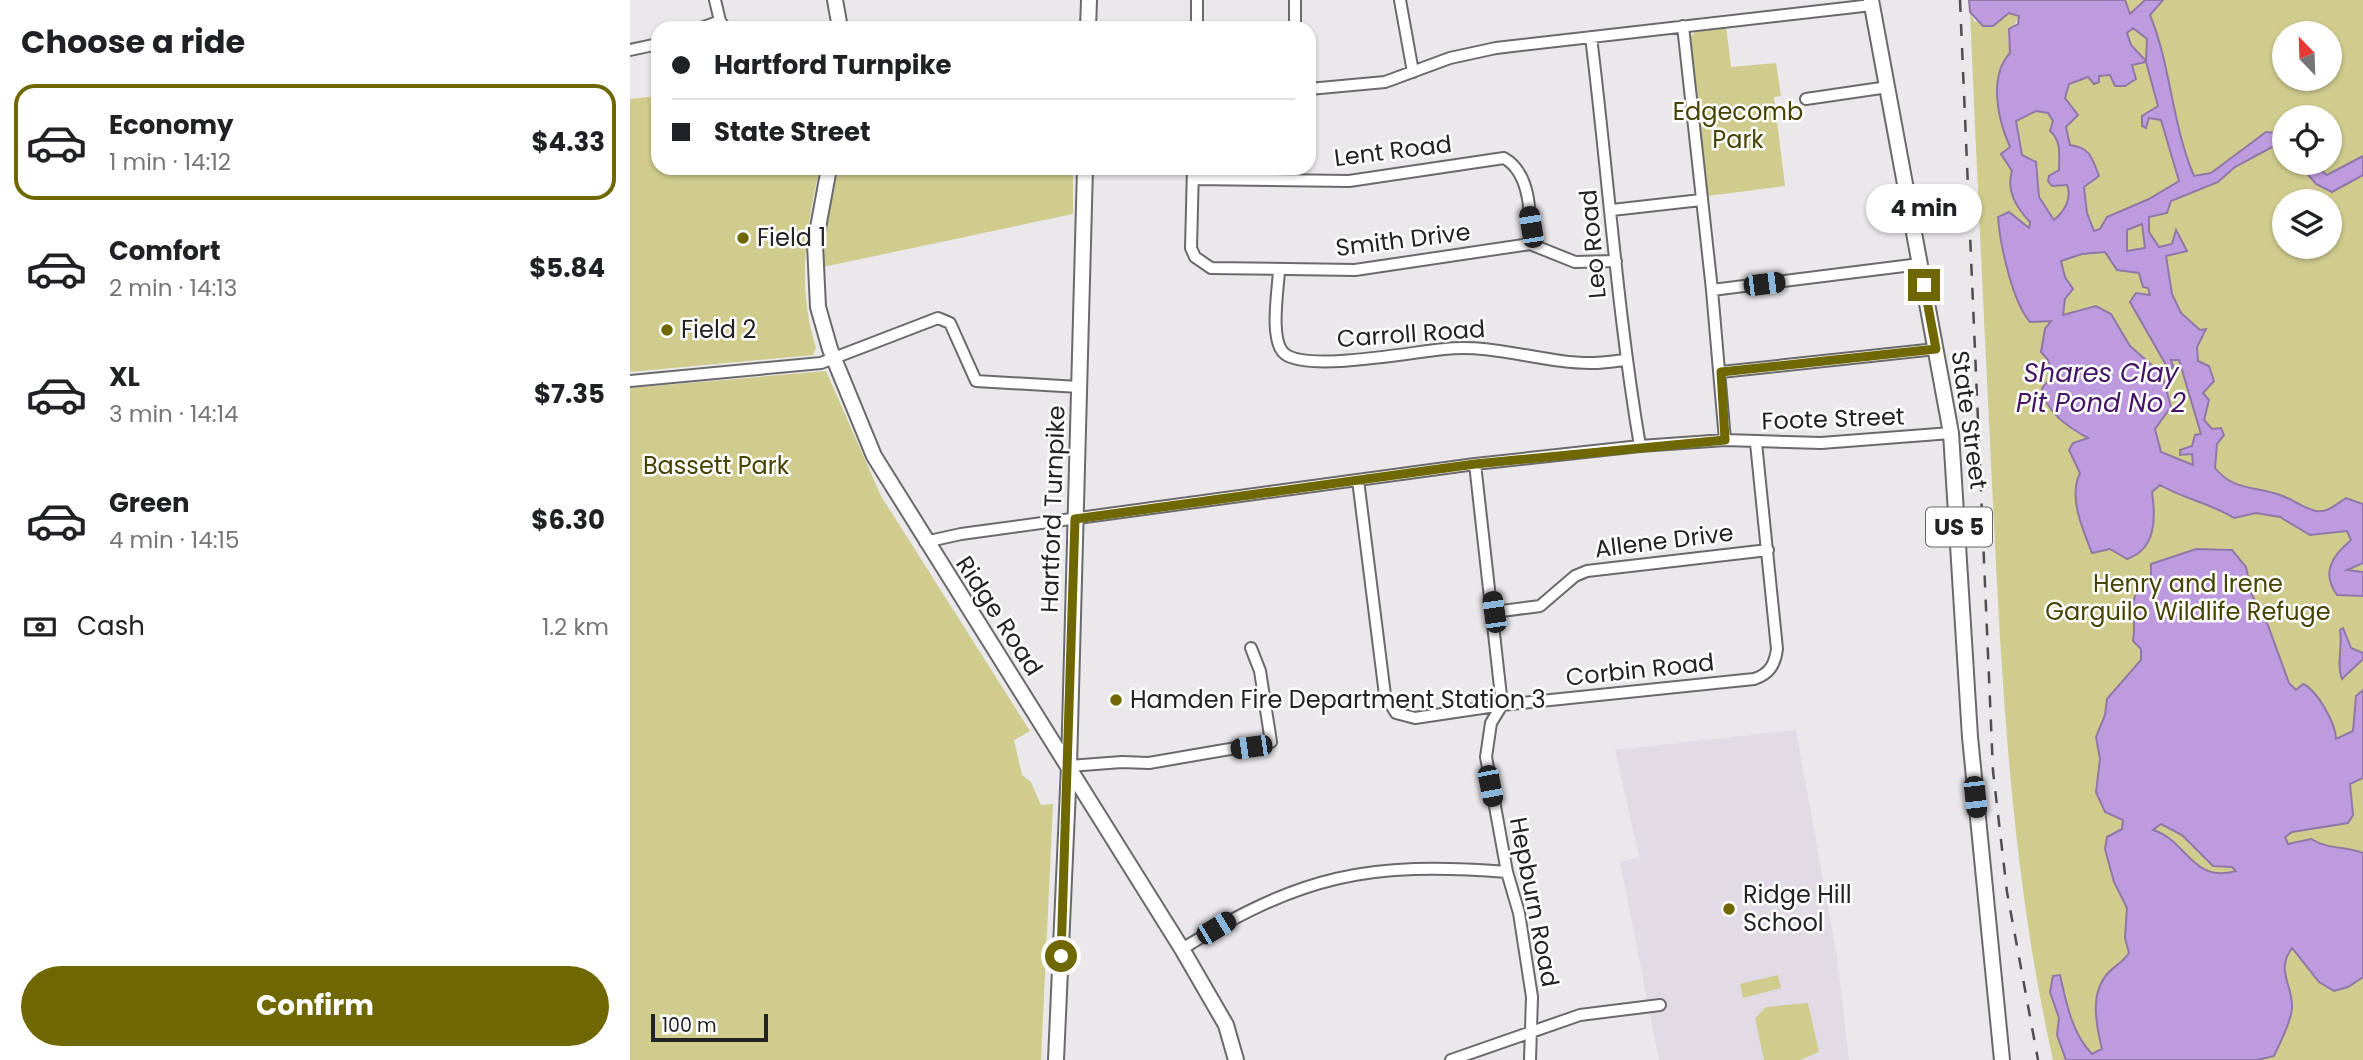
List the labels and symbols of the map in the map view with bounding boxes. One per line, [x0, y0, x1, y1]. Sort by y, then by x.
north arrow [2272, 21, 2342, 91]
park label: Edgecomb Park [1673, 95, 1803, 156]
street label: Lent Road [1332, 127, 1454, 174]
callout: 4 min [1866, 184, 1982, 232]
street label: Leo Road [1571, 188, 1614, 300]
car [1518, 205, 1545, 249]
street label: Smith Drive [1334, 215, 1472, 264]
place label: Field 1 [757, 221, 826, 254]
marker: Field 1 [735, 230, 751, 246]
route end [1908, 269, 1940, 301]
car [1742, 271, 1787, 297]
street label: Carroll Road [1336, 312, 1486, 355]
place label: Field 2 [681, 313, 756, 346]
marker: Field 2 [659, 322, 675, 338]
street label: State Street [1943, 349, 1996, 491]
water label: Shares Clay Pit Pond No 2 [2016, 355, 2186, 421]
street label: Foote Street [1761, 400, 1905, 437]
street label: Hartford Turnpike [1032, 405, 1073, 613]
park label: Bassett Park [643, 449, 790, 482]
road number: US 5 [1926, 508, 1992, 547]
street label: Allene Drive [1593, 516, 1735, 565]
street label: Ridge Road [948, 549, 1050, 682]
park label: Henry and Irene Garguilo Wildlife Refuge [2045, 567, 2331, 628]
car [1481, 590, 1508, 634]
street label: Corbin Road [1564, 645, 1716, 694]
place label: Hamden Fire Department Station 3 [1130, 683, 1546, 716]
marker: Hamden Fire Department Station 3 [1108, 692, 1124, 708]
car [1229, 734, 1274, 760]
car [1476, 763, 1505, 809]
car [1963, 775, 1988, 819]
street label: Hepburn Road [1502, 814, 1567, 990]
place label: Ridge Hill School [1743, 878, 1852, 939]
marker: Ridge Hill School [1721, 901, 1737, 917]
car [1193, 908, 1240, 948]
route start [1045, 940, 1077, 972]
scale bar [651, 1011, 768, 1043]

